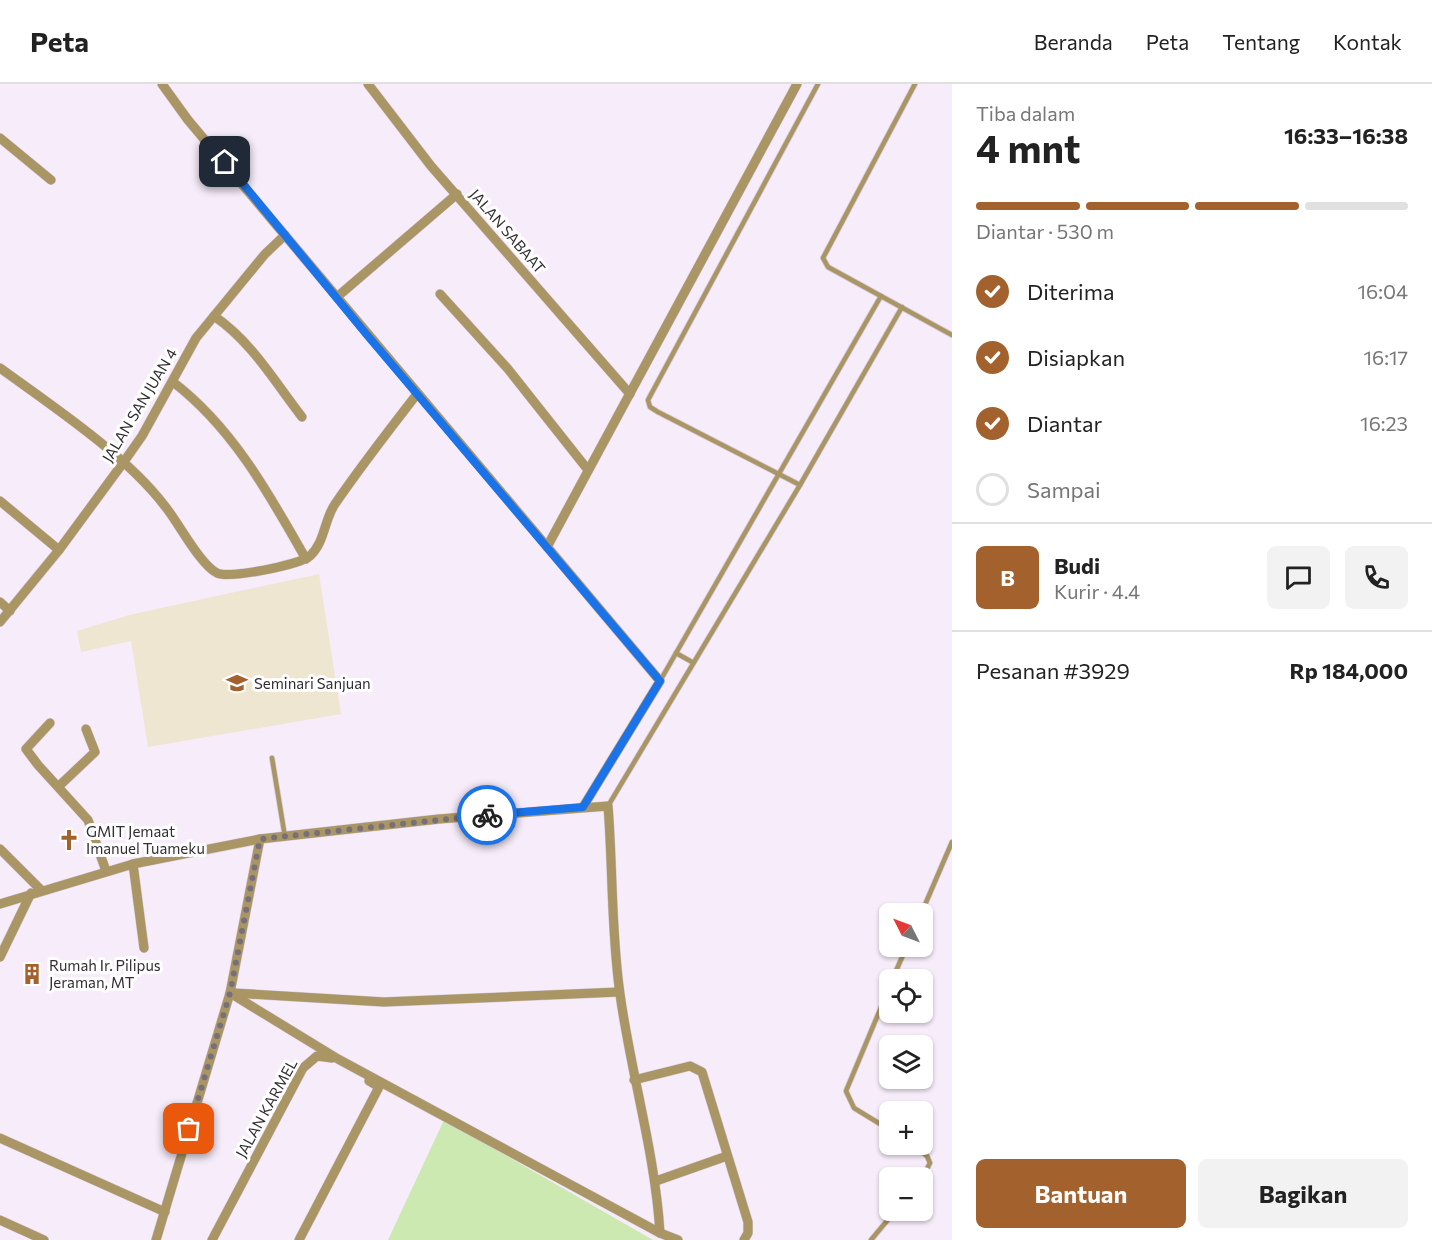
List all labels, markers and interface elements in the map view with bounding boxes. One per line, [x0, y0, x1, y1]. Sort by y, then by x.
text: Peta [30, 24, 89, 58]
text: Beranda [1034, 29, 1113, 54]
text: Peta [1146, 29, 1189, 54]
text: Tentang [1222, 29, 1300, 54]
text: Kontak [1333, 29, 1402, 54]
text: Tiba dalam [976, 101, 1075, 125]
text: 16:33–16:38 [1284, 122, 1408, 149]
text: 4 mnt [976, 123, 1080, 171]
pin [199, 136, 250, 187]
icon: home [208, 145, 241, 178]
street label: JALAN SABAAT [467, 185, 550, 277]
text: Diantar · 530 m [976, 219, 1114, 243]
icon: check [976, 275, 1009, 308]
text: Diterima [1027, 278, 1114, 305]
text: 16:04 [1358, 279, 1408, 303]
icon: check [976, 341, 1009, 374]
text: Disiapkan [1027, 344, 1125, 371]
street label: JALAN SAN JUAN 4 [98, 345, 180, 465]
text: 16:17 [1363, 345, 1408, 369]
icon: check [976, 407, 1009, 440]
text: Diantar [1027, 410, 1102, 437]
text: 16:23 [1360, 411, 1408, 435]
text: Sampai [1027, 476, 1101, 503]
button: chat [1267, 546, 1330, 609]
button: phone [1345, 546, 1408, 609]
text: Budi [1054, 552, 1100, 579]
text: B [1000, 564, 1015, 591]
text: Kurir · 4.4 [1054, 579, 1140, 603]
text: Pesanan #3929 [976, 657, 1130, 684]
text: Rp 184,000 [1290, 657, 1408, 684]
school or university icon: Seminari Sanjuan [225, 671, 249, 695]
place label: Seminari Sanjuan [254, 674, 371, 692]
courier [457, 785, 517, 845]
icon: bike [471, 799, 504, 832]
place label: GMIT Jemaat Imanuel Tuameku [86, 822, 205, 857]
church icon: GMIT Jemaat Imanuel Tuameku [57, 828, 81, 852]
north arrow [879, 903, 933, 957]
map controls [879, 903, 933, 1221]
place label: Rumah Ir. Pilipus Jeraman, MT [49, 956, 161, 991]
building icon: Rumah Ir. Pilipus Jeraman, MT [20, 962, 44, 986]
button: locate [879, 969, 933, 1023]
button: layers [879, 1035, 933, 1089]
street label: JALAN KARMEL [231, 1055, 301, 1161]
button: + [879, 1101, 933, 1155]
pin [163, 1103, 214, 1154]
icon: bag [172, 1112, 205, 1145]
button: Bantuan [976, 1159, 1186, 1228]
button: Bagikan [1198, 1159, 1408, 1228]
button: − [879, 1167, 933, 1221]

